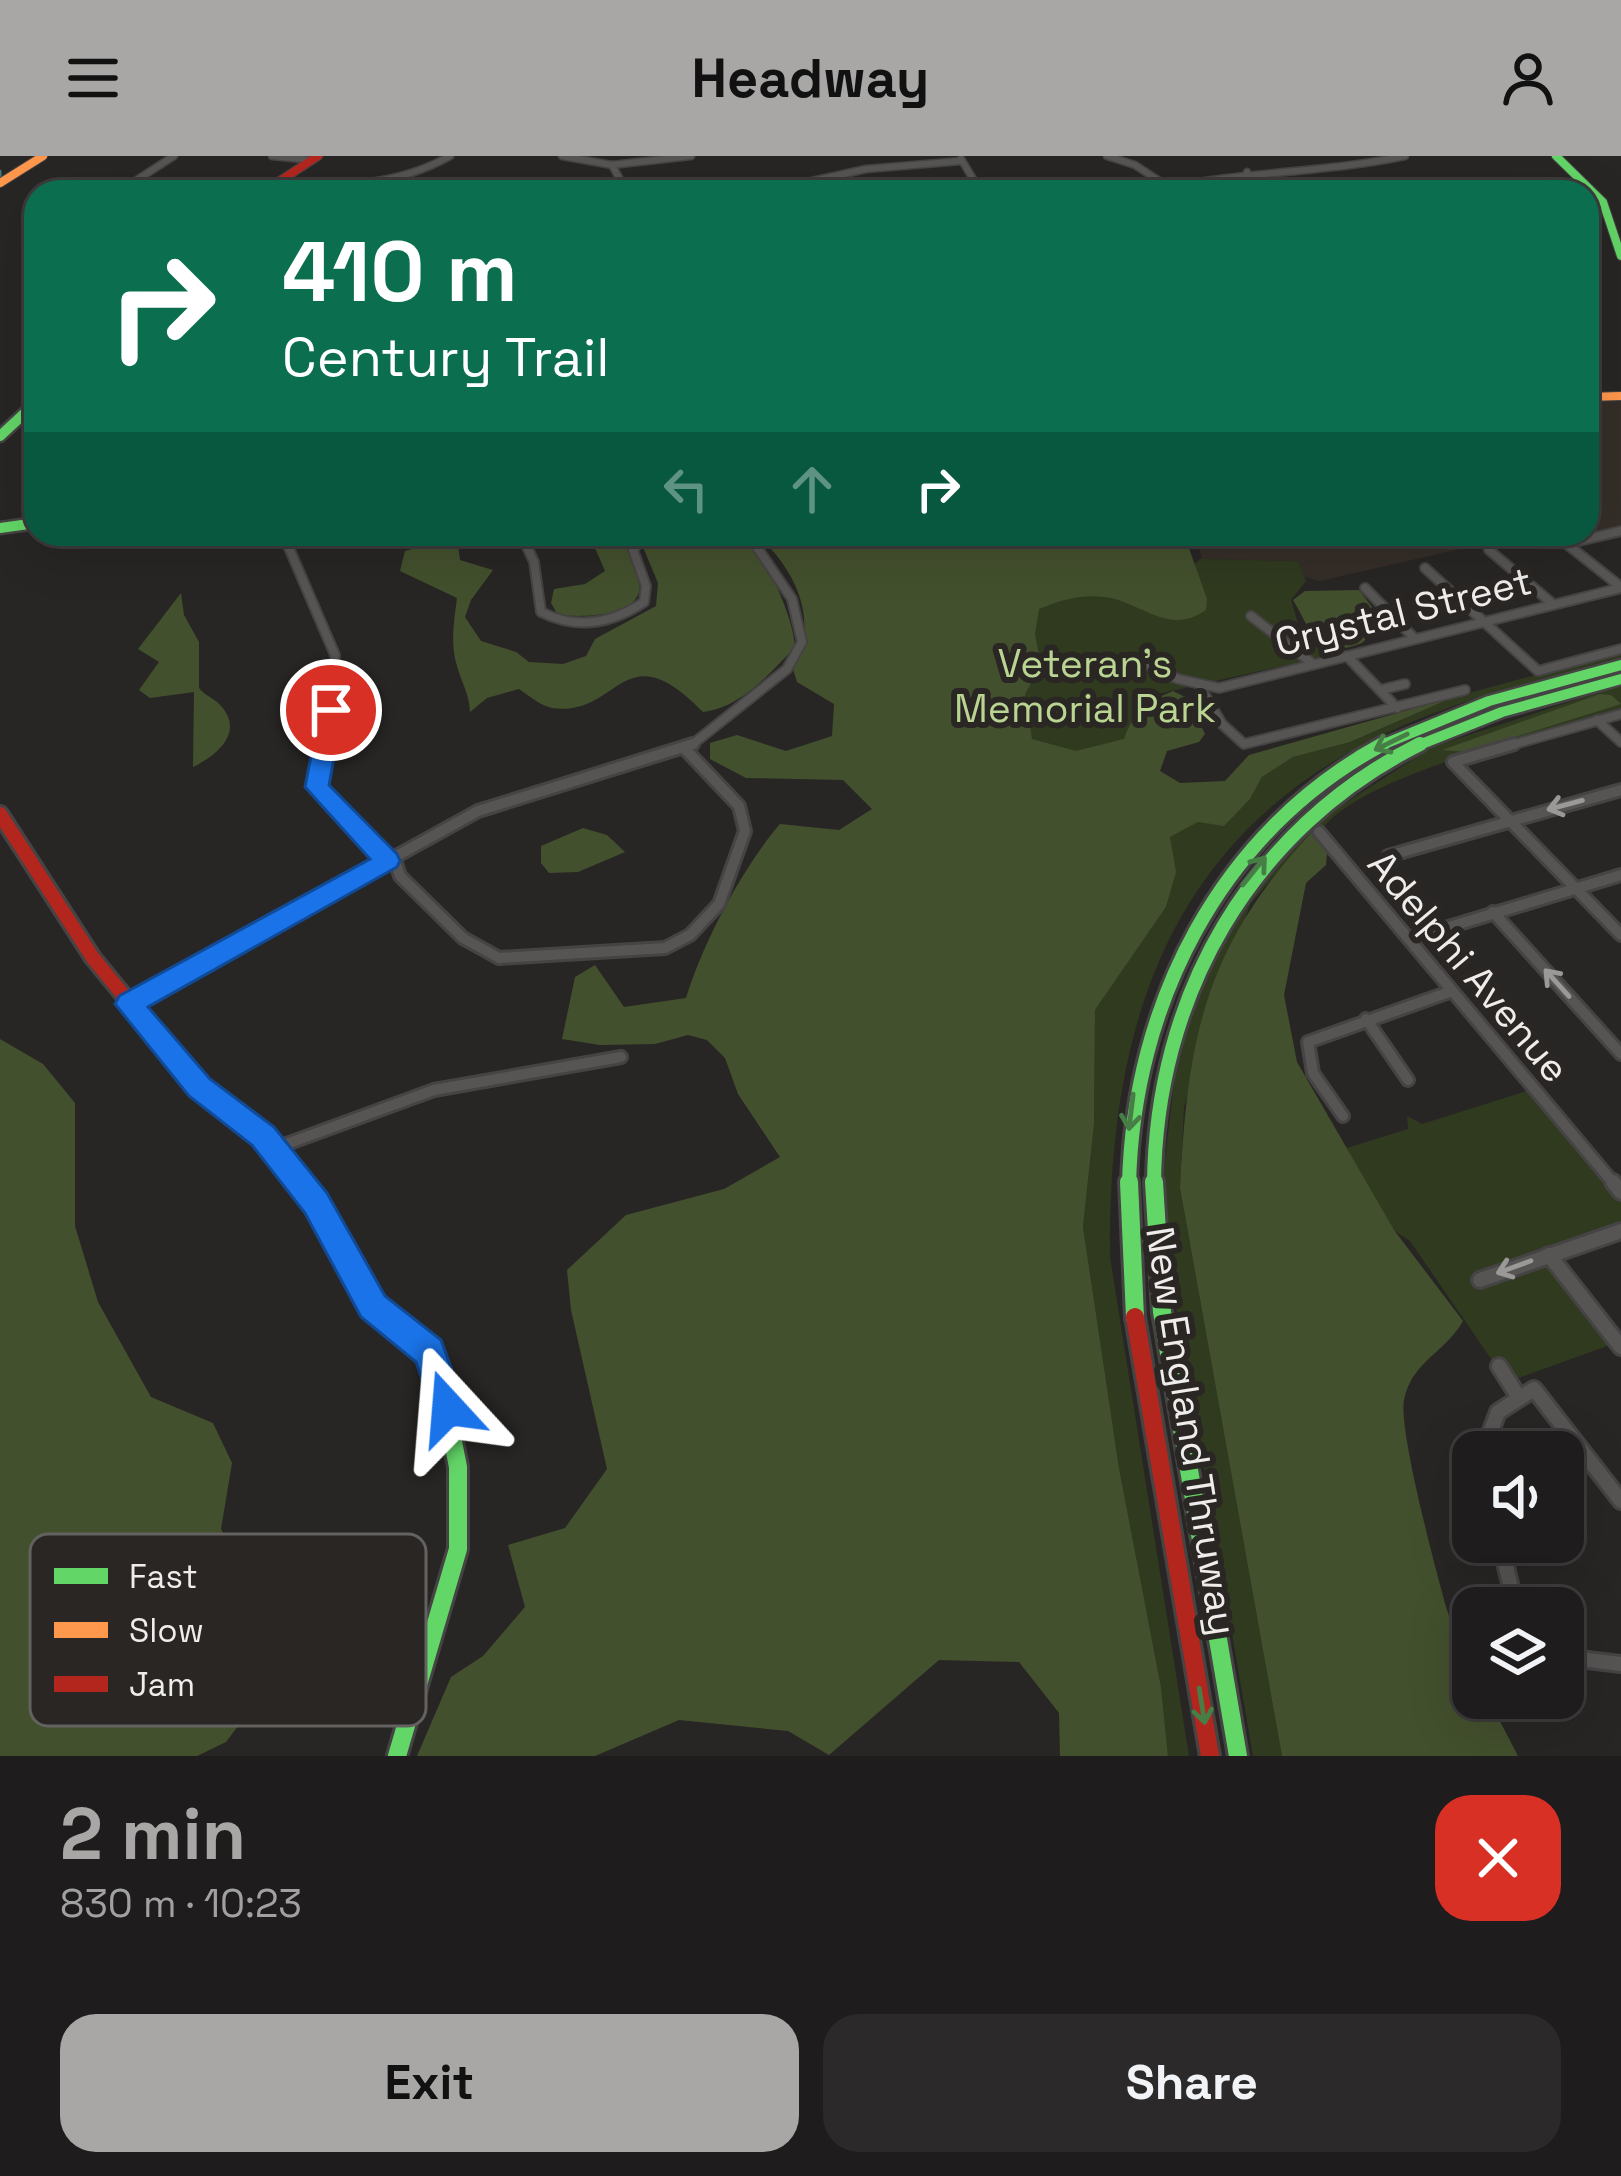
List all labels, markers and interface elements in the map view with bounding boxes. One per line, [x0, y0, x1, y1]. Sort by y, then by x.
text: Headway [692, 44, 929, 113]
icon: menu [60, 45, 126, 111]
icon: person [1495, 45, 1561, 111]
text: 410 m [282, 218, 518, 326]
icon: right [84, 228, 240, 384]
text: Century Trail [282, 323, 609, 392]
icon: left [653, 456, 719, 522]
icon: ahead [779, 456, 845, 522]
icon: right [905, 456, 971, 522]
street label: Crystal Street [1270, 556, 1537, 667]
park label: Veteran's Memorial Park [954, 639, 1216, 733]
pin [280, 659, 382, 761]
icon: arrive [298, 677, 364, 743]
one-way arrow [1374, 732, 1410, 754]
one-way arrow [1547, 796, 1585, 818]
street label: Adelphi Avenue [1357, 840, 1580, 1092]
one-way arrow [1240, 856, 1267, 888]
one-way arrow [1544, 968, 1571, 999]
one-way arrow [1119, 1092, 1141, 1131]
street label: New England Thruway [1135, 1223, 1248, 1639]
one-way arrow [1497, 1258, 1534, 1279]
position arrow [385, 1345, 511, 1471]
map controls [1452, 1431, 1584, 1719]
button: sound [1452, 1431, 1584, 1563]
legend [30, 1534, 426, 1726]
text: Fast [129, 1556, 198, 1598]
button: layers [1452, 1587, 1584, 1719]
text: Slow [129, 1610, 204, 1652]
text: Jam [129, 1664, 195, 1706]
one-way arrow [1191, 1686, 1214, 1725]
text: 2 min [60, 1788, 246, 1880]
button: close [1435, 1795, 1561, 1921]
text: 830 m · 10:23 [60, 1879, 302, 1928]
button: Exit [60, 2014, 799, 2152]
button: Share [823, 2014, 1561, 2152]

